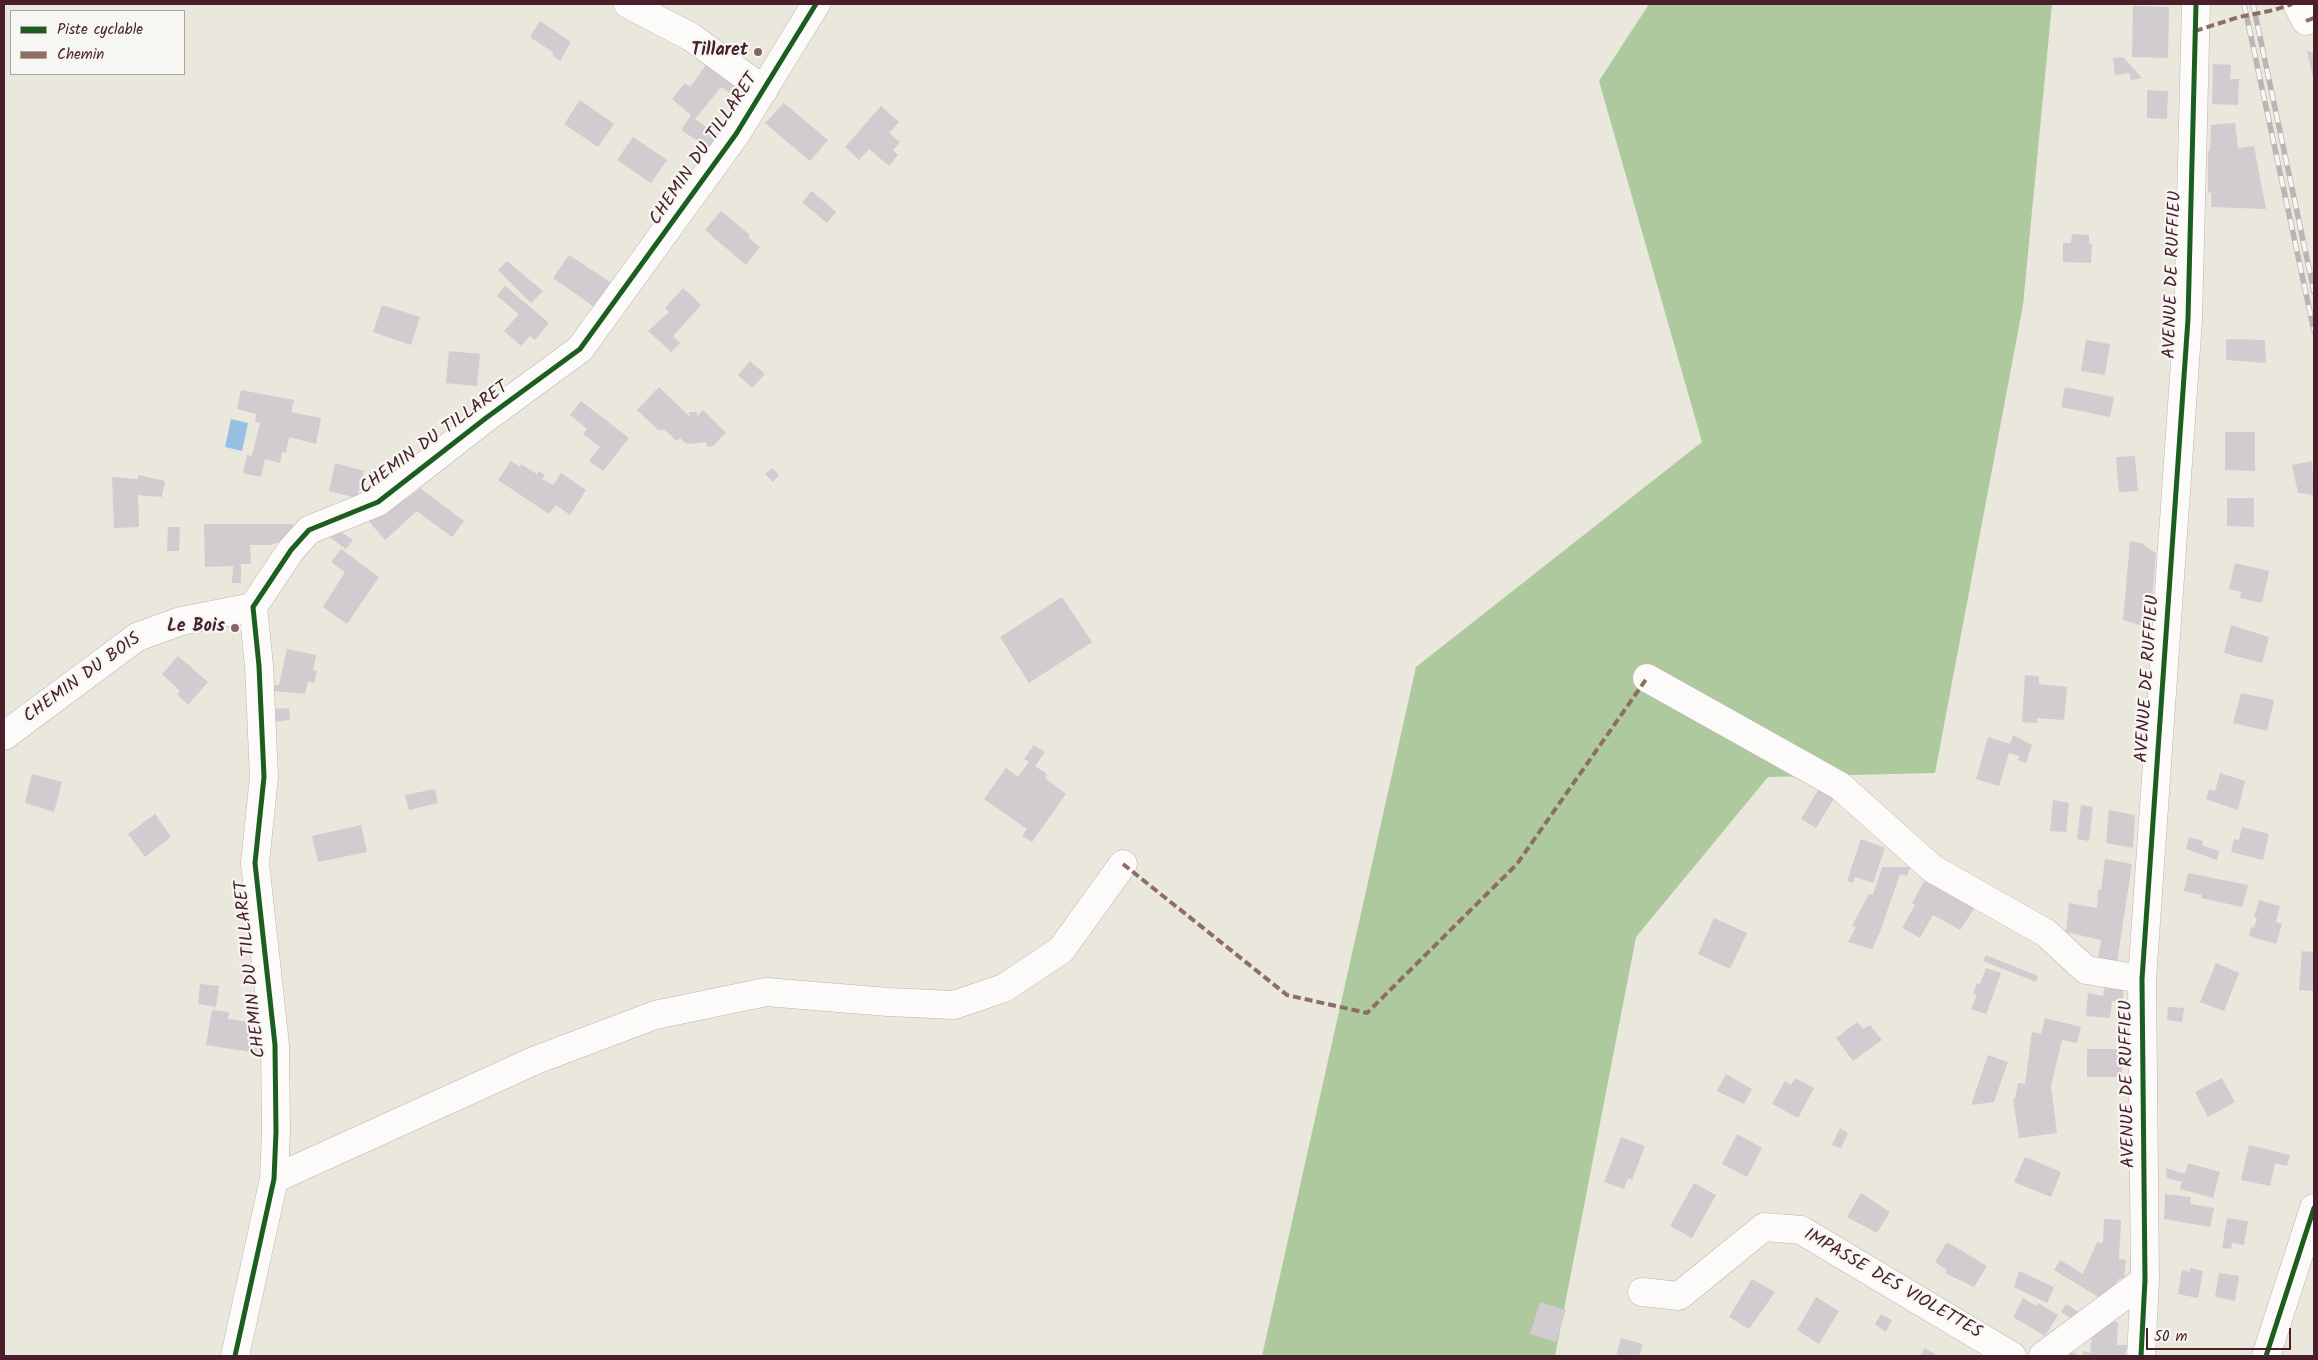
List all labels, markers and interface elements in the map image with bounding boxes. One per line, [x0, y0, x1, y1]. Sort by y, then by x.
legend [10, 10, 185, 75]
text: Piste cyclable [57, 18, 143, 42]
place label: Tillaret [691, 41, 748, 63]
text: Chemin [57, 43, 104, 67]
marker: Tillaret [752, 46, 764, 58]
street label: CHEMIN DU TILLARET [646, 70, 764, 230]
street label: AVENUE DE RUFFIEU [2160, 191, 2188, 359]
street label: CHEMIN DU TILLARET [356, 378, 514, 500]
street label: AVENUE DE RUFFIEU [2132, 594, 2166, 764]
place label: Le Bois [167, 617, 225, 639]
marker: Le Bois [229, 622, 241, 634]
street label: CHEMIN DU BOIS [20, 629, 146, 729]
street label: CHEMIN DU TILLARET [232, 879, 272, 1059]
street label: AVENUE DE RUFFIEU [2117, 1000, 2141, 1168]
street label: IMPASSE DES VIOLETTES [1799, 1225, 1985, 1345]
scale bar [2148, 1318, 2293, 1350]
text: 50 m [2154, 1325, 2188, 1349]

